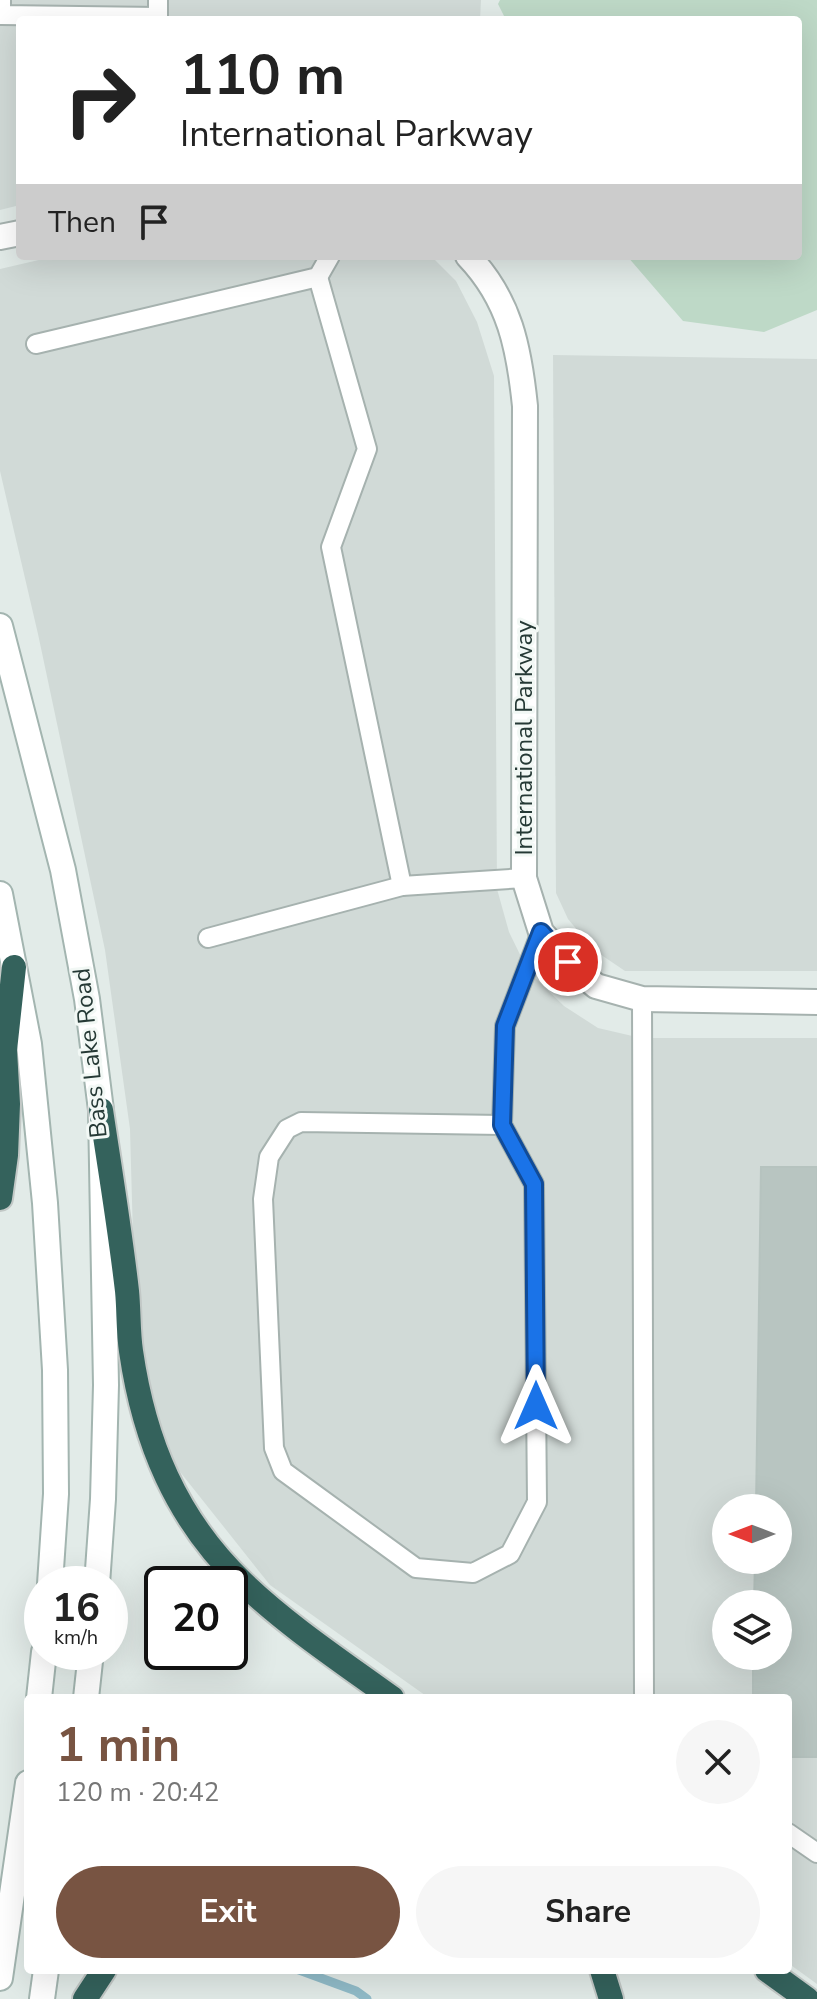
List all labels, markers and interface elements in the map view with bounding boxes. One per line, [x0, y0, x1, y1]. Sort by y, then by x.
text: 110 m [180, 37, 345, 114]
icon: right [48, 48, 152, 152]
text: International Parkway [180, 110, 533, 159]
icon: arrive [132, 200, 176, 244]
text: Then [48, 202, 116, 243]
street label: International Parkway [508, 620, 540, 856]
pin [534, 928, 602, 996]
icon: arrive [546, 940, 590, 984]
street label: Bass Lake Road [65, 967, 115, 1139]
position arrow [494, 1364, 578, 1448]
north arrow [712, 1494, 792, 1574]
map controls [712, 1494, 792, 1670]
speed limit sign: 20 [144, 1566, 248, 1670]
text: 16 [52, 1581, 100, 1635]
button: layers [712, 1590, 792, 1670]
text: km/h [54, 1624, 98, 1651]
text: 1 min [56, 1712, 180, 1778]
button: close [676, 1720, 760, 1804]
text: 120 m · 20:42 [56, 1775, 219, 1810]
button: Exit [56, 1866, 400, 1958]
button: Share [416, 1866, 760, 1958]

